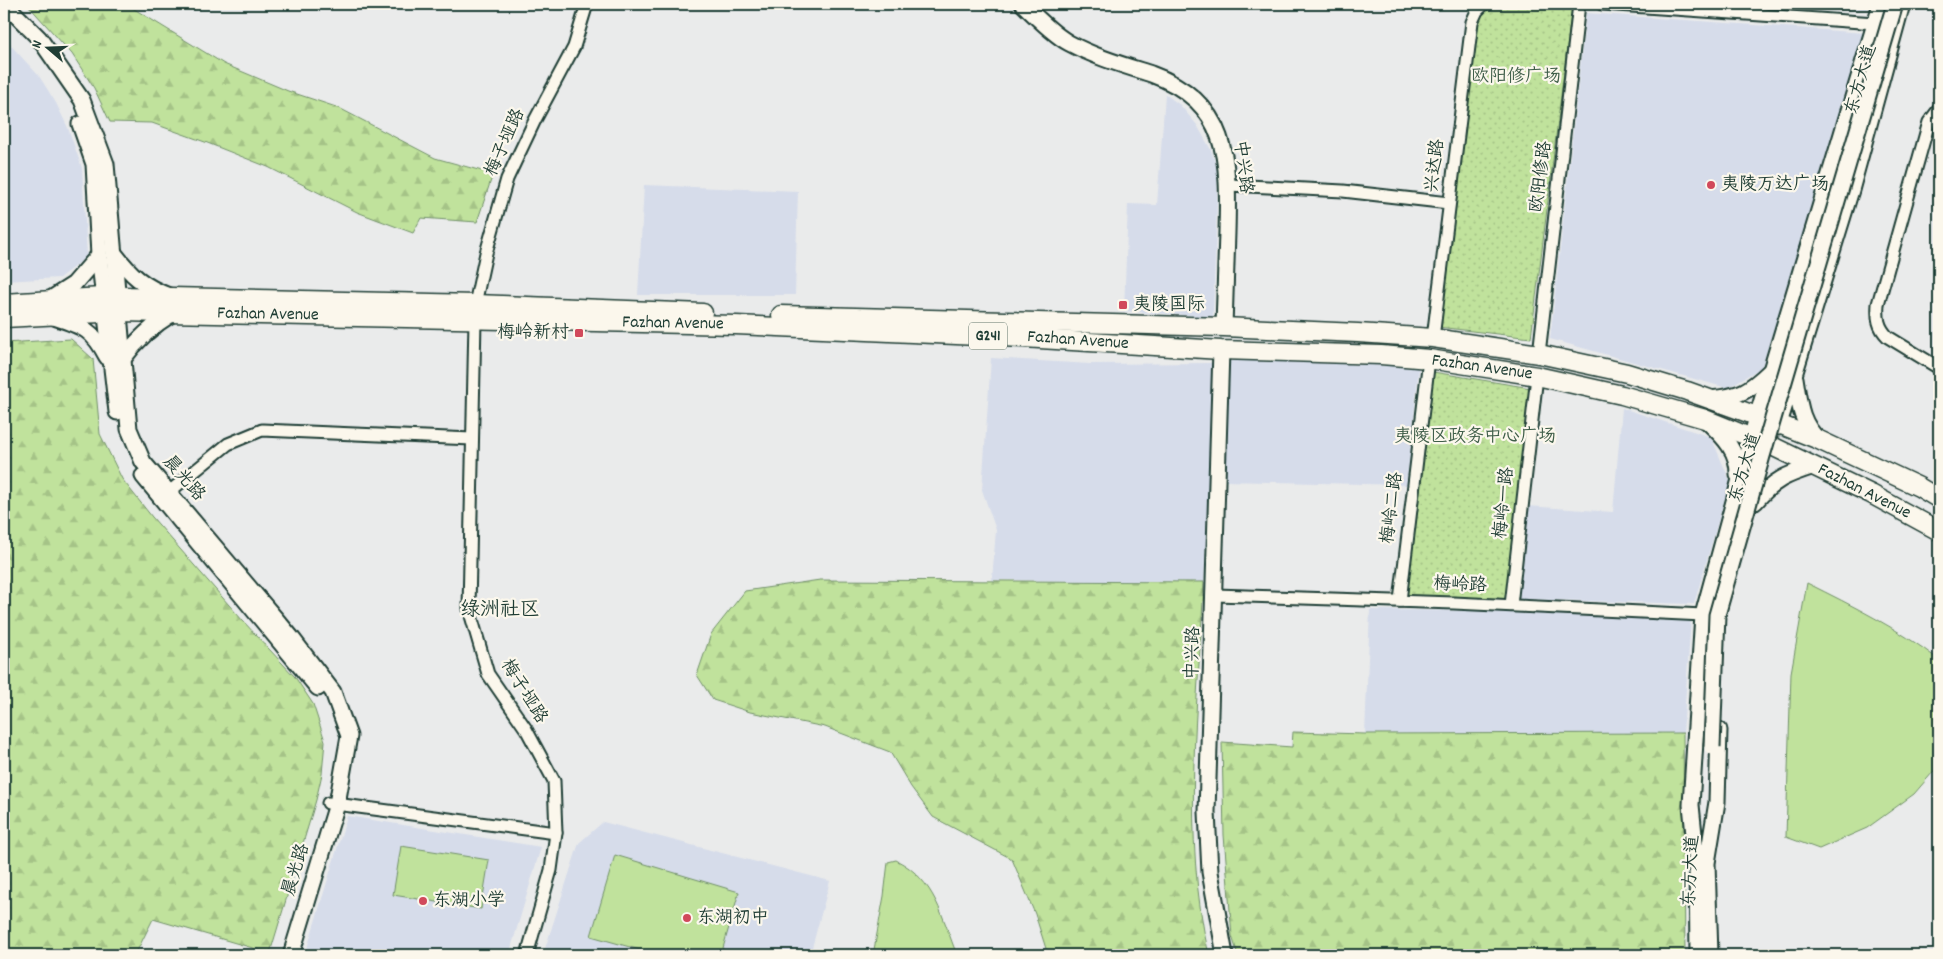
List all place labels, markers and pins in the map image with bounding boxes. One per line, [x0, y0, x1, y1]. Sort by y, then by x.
place label: 夷陵万达广场 [1721, 173, 1829, 198]
marker: 夷陵万达广场 [1705, 179, 1717, 191]
place label: 夷陵国际 [1133, 293, 1205, 318]
marker: 夷陵国际 [1117, 299, 1129, 311]
place label: 梅岭新村 [497, 321, 569, 346]
marker: 梅岭新村 [573, 327, 585, 339]
place label: 东湖小学 [433, 889, 505, 914]
marker: 东湖小学 [417, 895, 429, 907]
place label: 东湖初中 [697, 906, 769, 931]
marker: 东湖初中 [681, 912, 693, 924]

